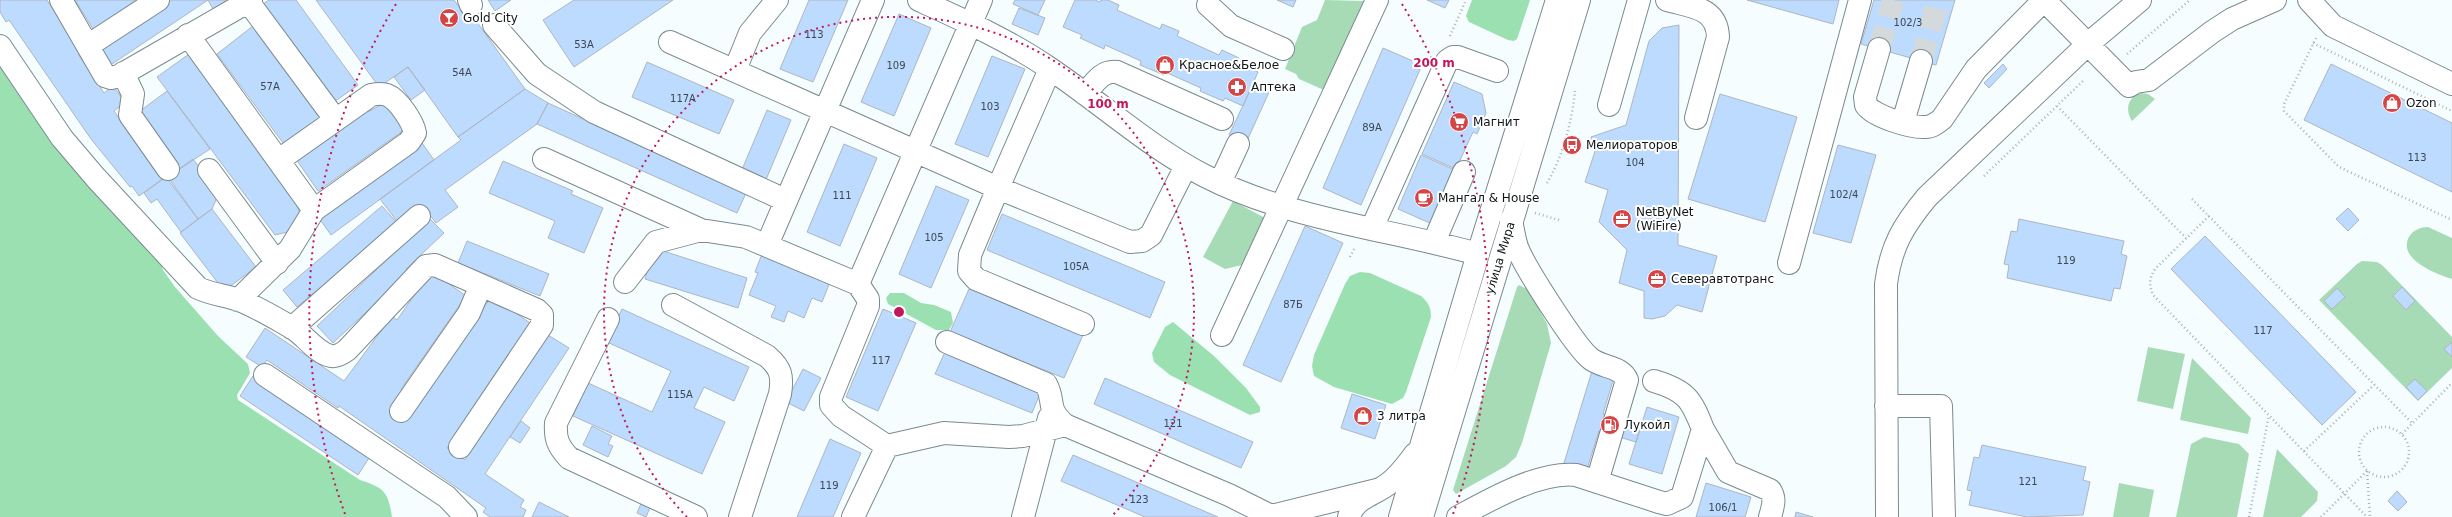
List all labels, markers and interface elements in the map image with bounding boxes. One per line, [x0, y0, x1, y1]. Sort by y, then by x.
bar icon: Gold City [438, 7, 460, 29]
place label: Gold City [463, 11, 518, 25]
house number: 102/3 [1894, 17, 1922, 28]
house number: 113 [804, 29, 824, 40]
house number: 53А [574, 39, 594, 50]
shop icon: Красное&Белое [1154, 54, 1176, 76]
text: 200 m [1413, 56, 1455, 70]
place label: Красное&Белое [1179, 58, 1279, 72]
house number: 109 [886, 60, 906, 71]
house number: 54А [452, 67, 472, 78]
pharmacy icon: Аптека [1226, 76, 1248, 98]
place label: Аптека [1251, 80, 1296, 94]
house number: 57А [260, 81, 280, 92]
shop icon: Ozon [2381, 92, 2403, 114]
house number: 117А [670, 93, 696, 104]
place label: Ozon [2406, 96, 2437, 110]
text: 100 m [1087, 97, 1129, 111]
house number: 103 [980, 101, 1000, 112]
supermarket icon: Магнит [1448, 111, 1470, 133]
place label: Магнит [1473, 115, 1520, 129]
house number: 89А [1362, 122, 1382, 133]
bus stop icon: Мелиораторов [1561, 134, 1583, 156]
place label: Мелиораторов [1586, 138, 1678, 152]
house number: 113 [2407, 152, 2427, 163]
house number: 104 [1625, 157, 1645, 168]
cafe icon: Мангал & House [1413, 187, 1435, 209]
house number: 102/4 [1830, 189, 1858, 200]
house number: 111 [832, 190, 852, 201]
place label: Мангал & House [1438, 191, 1539, 205]
place label: NetByNet (WiFire) [1636, 205, 1694, 233]
office icon: NetByNet (WiFire) [1611, 208, 1633, 230]
street label: улица Мира [1482, 220, 1518, 296]
house number: 105 [924, 232, 944, 243]
house number: 119 [2056, 255, 2076, 266]
house number: 105А [1063, 261, 1089, 272]
office icon: Северавтотранс [1646, 268, 1668, 290]
place label: Северавтотранс [1671, 272, 1774, 286]
house number: 87Б [1283, 299, 1303, 310]
centre of rings [892, 305, 906, 319]
house number: 117 [2253, 325, 2273, 336]
house number: 117 [871, 355, 891, 366]
house number: 115А [667, 389, 693, 400]
shop icon: 3 литра [1352, 405, 1374, 427]
place label: 3 литра [1377, 409, 1426, 423]
fuel station icon: Лукойл [1599, 414, 1621, 436]
house number: 121 [1163, 418, 1183, 429]
place label: Лукойл [1624, 418, 1670, 432]
house number: 121 [2018, 476, 2038, 487]
house number: 119 [819, 480, 839, 491]
house number: 123 [1129, 494, 1149, 505]
house number: 106/1 [1709, 502, 1737, 513]

